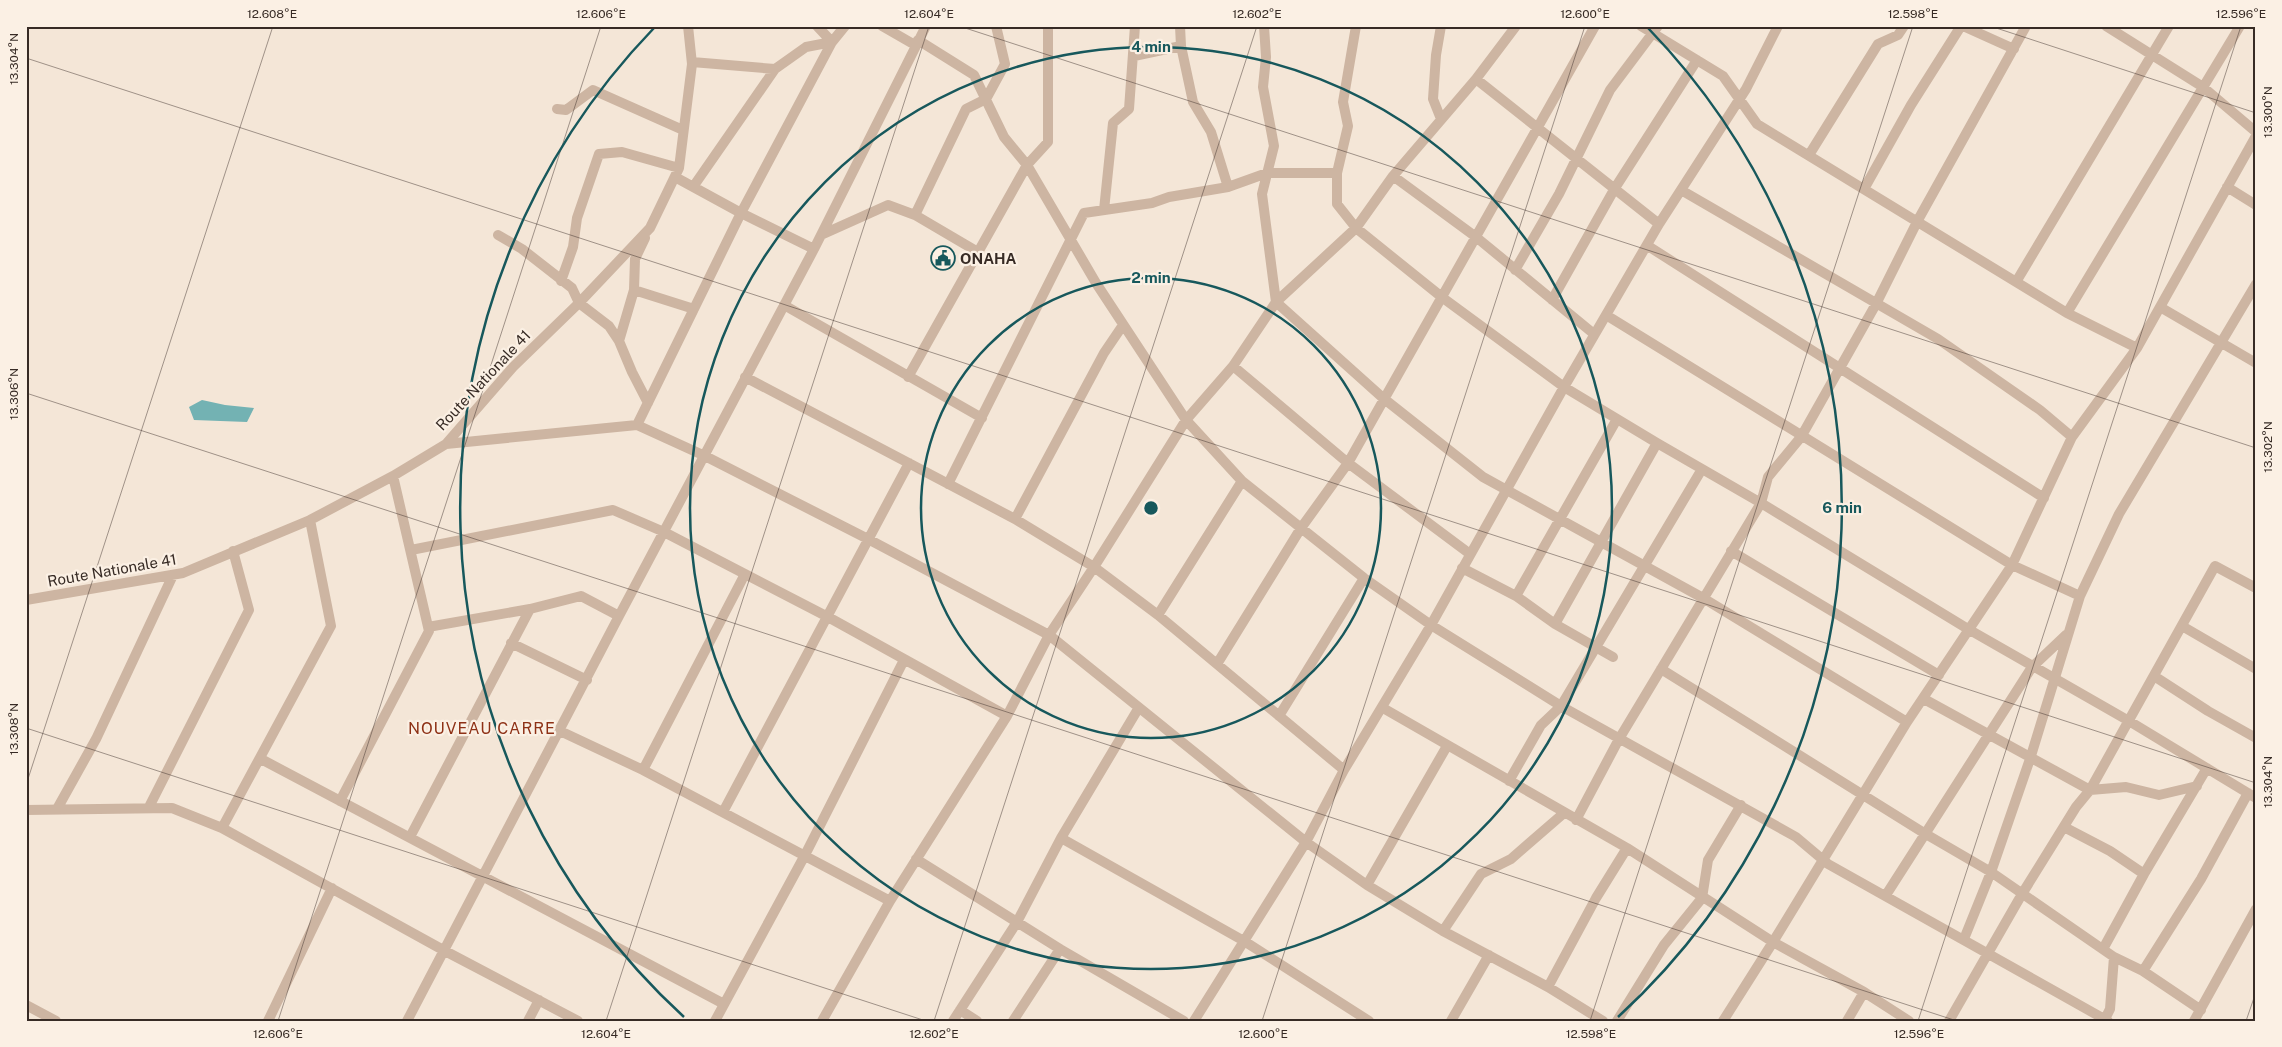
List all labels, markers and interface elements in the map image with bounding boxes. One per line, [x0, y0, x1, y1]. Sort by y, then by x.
text: 12.608°E [247, 7, 297, 21]
text: 12.606°E [576, 7, 626, 21]
text: 12.604°E [904, 7, 954, 21]
text: 12.602°E [1232, 7, 1282, 21]
text: 12.600°E [1560, 7, 1610, 21]
text: 12.598°E [1888, 7, 1938, 21]
text: 12.596°E [2216, 7, 2266, 21]
text: 13.304°N [7, 33, 21, 85]
text: 4 min [1131, 38, 1171, 55]
text: 13.300°N [2261, 86, 2275, 138]
public building icon: ONAHA [930, 245, 956, 271]
place label: ONAHA [960, 250, 1017, 267]
text: 2 min [1131, 269, 1171, 286]
street label: Route Nationale 41 [432, 326, 534, 434]
text: 13.306°N [7, 368, 21, 420]
text: 13.302°N [2261, 421, 2275, 473]
centre of rings [1142, 499, 1160, 517]
text: 6 min [1822, 499, 1862, 516]
street label: Route Nationale 41 [46, 550, 178, 590]
text: 13.308°N [7, 703, 21, 755]
district label: NOUVEAU CARRE [408, 719, 556, 738]
text: 13.304°N [2261, 756, 2275, 808]
text: 12.606°E [253, 1027, 303, 1041]
text: 12.604°E [581, 1027, 631, 1041]
text: 12.602°E [909, 1027, 959, 1041]
text: 12.600°E [1238, 1027, 1288, 1041]
text: 12.598°E [1566, 1027, 1616, 1041]
text: 12.596°E [1894, 1027, 1944, 1041]

